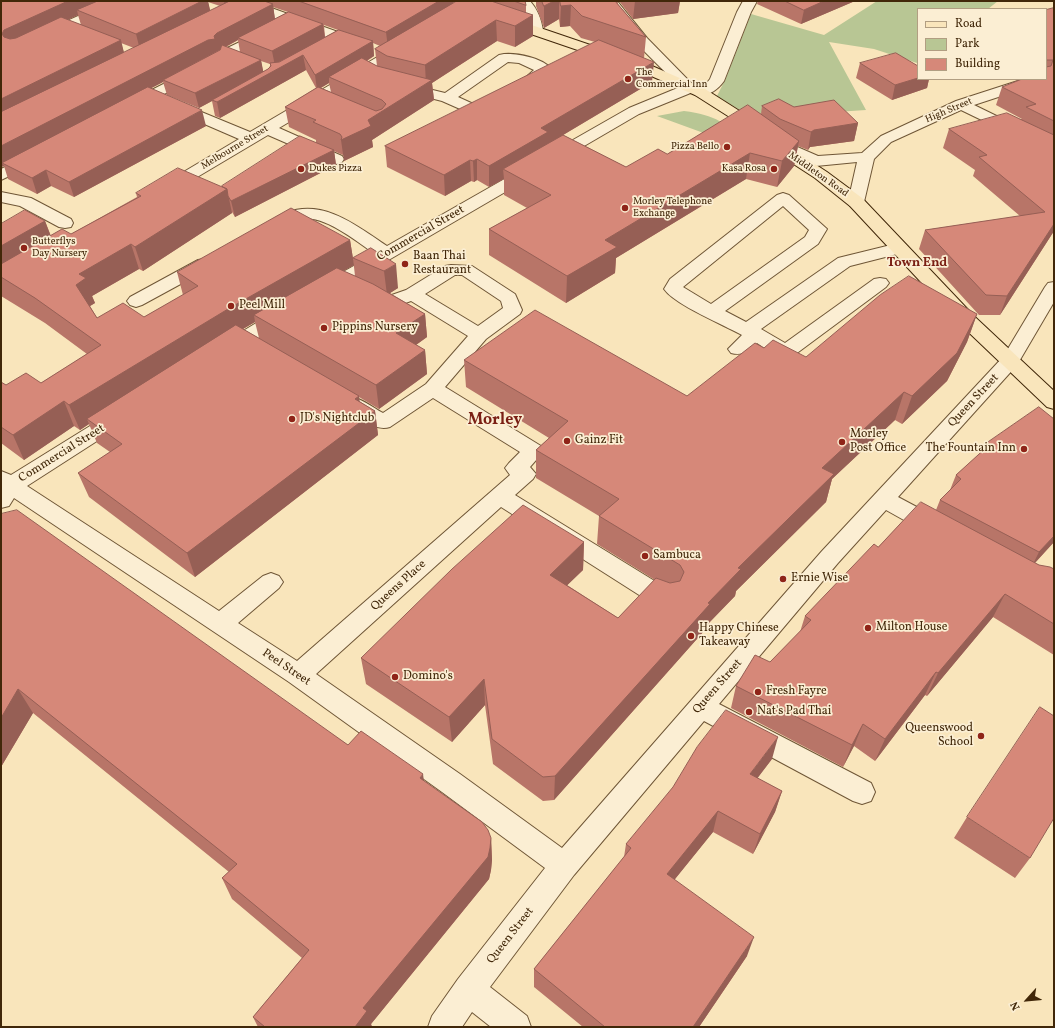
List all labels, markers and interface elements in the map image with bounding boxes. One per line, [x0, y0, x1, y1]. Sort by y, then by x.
legend [917, 8, 1047, 80]
text: Road [955, 16, 982, 32]
text: Park [955, 36, 980, 52]
text: Building [955, 56, 1000, 72]
place label: The Commercial Inn [636, 67, 707, 90]
marker: The Commercial Inn [623, 74, 633, 84]
street label: High Street [924, 96, 974, 126]
street label: Melbourne Street [199, 123, 271, 173]
place label: Pizza Bello [671, 141, 719, 153]
marker: Pizza Bello [722, 142, 732, 152]
street label: Middleton Road [786, 150, 850, 200]
place label: Dukes Pizza [309, 163, 362, 175]
place label: Kasa Rosa [722, 163, 766, 175]
marker: Dukes Pizza [296, 164, 306, 174]
marker: Kasa Rosa [769, 164, 779, 174]
place label: Morley Telephone Exchange [633, 196, 712, 220]
street label: Commercial Street [375, 203, 467, 265]
marker: Morley Telephone Exchange [620, 203, 630, 213]
place label: Butterflys Day Nursery [32, 236, 87, 260]
marker: Butterflys Day Nursery [19, 243, 29, 253]
place label: Baan Thai Restaurant [413, 250, 471, 278]
district label: Town End [887, 256, 947, 272]
marker: Baan Thai Restaurant [400, 259, 410, 269]
place label: Peel Mill [239, 299, 285, 313]
marker: Peel Mill [226, 301, 236, 311]
place label: Pippins Nursery [332, 321, 418, 335]
marker: Pippins Nursery [319, 323, 329, 333]
street label: Queen Street [946, 371, 1002, 431]
district label: Morley [468, 411, 522, 431]
place label: JD's Nightclub [300, 412, 374, 426]
marker: JD's Nightclub [287, 414, 297, 424]
street label: Commercial Street [16, 422, 108, 486]
place label: Morley Post Office [850, 428, 906, 456]
place label: Gainz Fit [575, 434, 623, 448]
marker: Gainz Fit [562, 436, 572, 446]
marker: Morley Post Office [837, 437, 847, 447]
place label: The Fountain Inn [926, 442, 1016, 456]
marker: The Fountain Inn [1019, 444, 1029, 454]
place label: Sambuca [653, 549, 701, 563]
marker: Sambuca [640, 551, 650, 561]
street label: Queens Place [368, 557, 430, 615]
place label: Ernie Wise [791, 572, 848, 586]
marker: Ernie Wise [778, 574, 788, 584]
place label: Milton House [876, 621, 947, 635]
place label: Happy Chinese Takeaway [699, 622, 779, 650]
marker: Milton House [863, 623, 873, 633]
marker: Happy Chinese Takeaway [686, 631, 696, 641]
street label: Peel Street [259, 646, 313, 690]
street label: Queen Street [690, 657, 746, 717]
place label: Domino's [403, 670, 453, 684]
marker: Domino's [390, 672, 400, 682]
place label: Fresh Fayre [766, 685, 827, 699]
marker: Fresh Fayre [753, 687, 763, 697]
place label: Nat's Pad Thai [757, 705, 831, 719]
marker: Nat's Pad Thai [744, 707, 754, 717]
place label: Queenswood School [905, 722, 973, 750]
marker: Queenswood School [976, 731, 986, 741]
street label: Queen Street [484, 905, 538, 967]
north arrow [1007, 980, 1047, 1020]
text: N [1007, 999, 1024, 1013]

